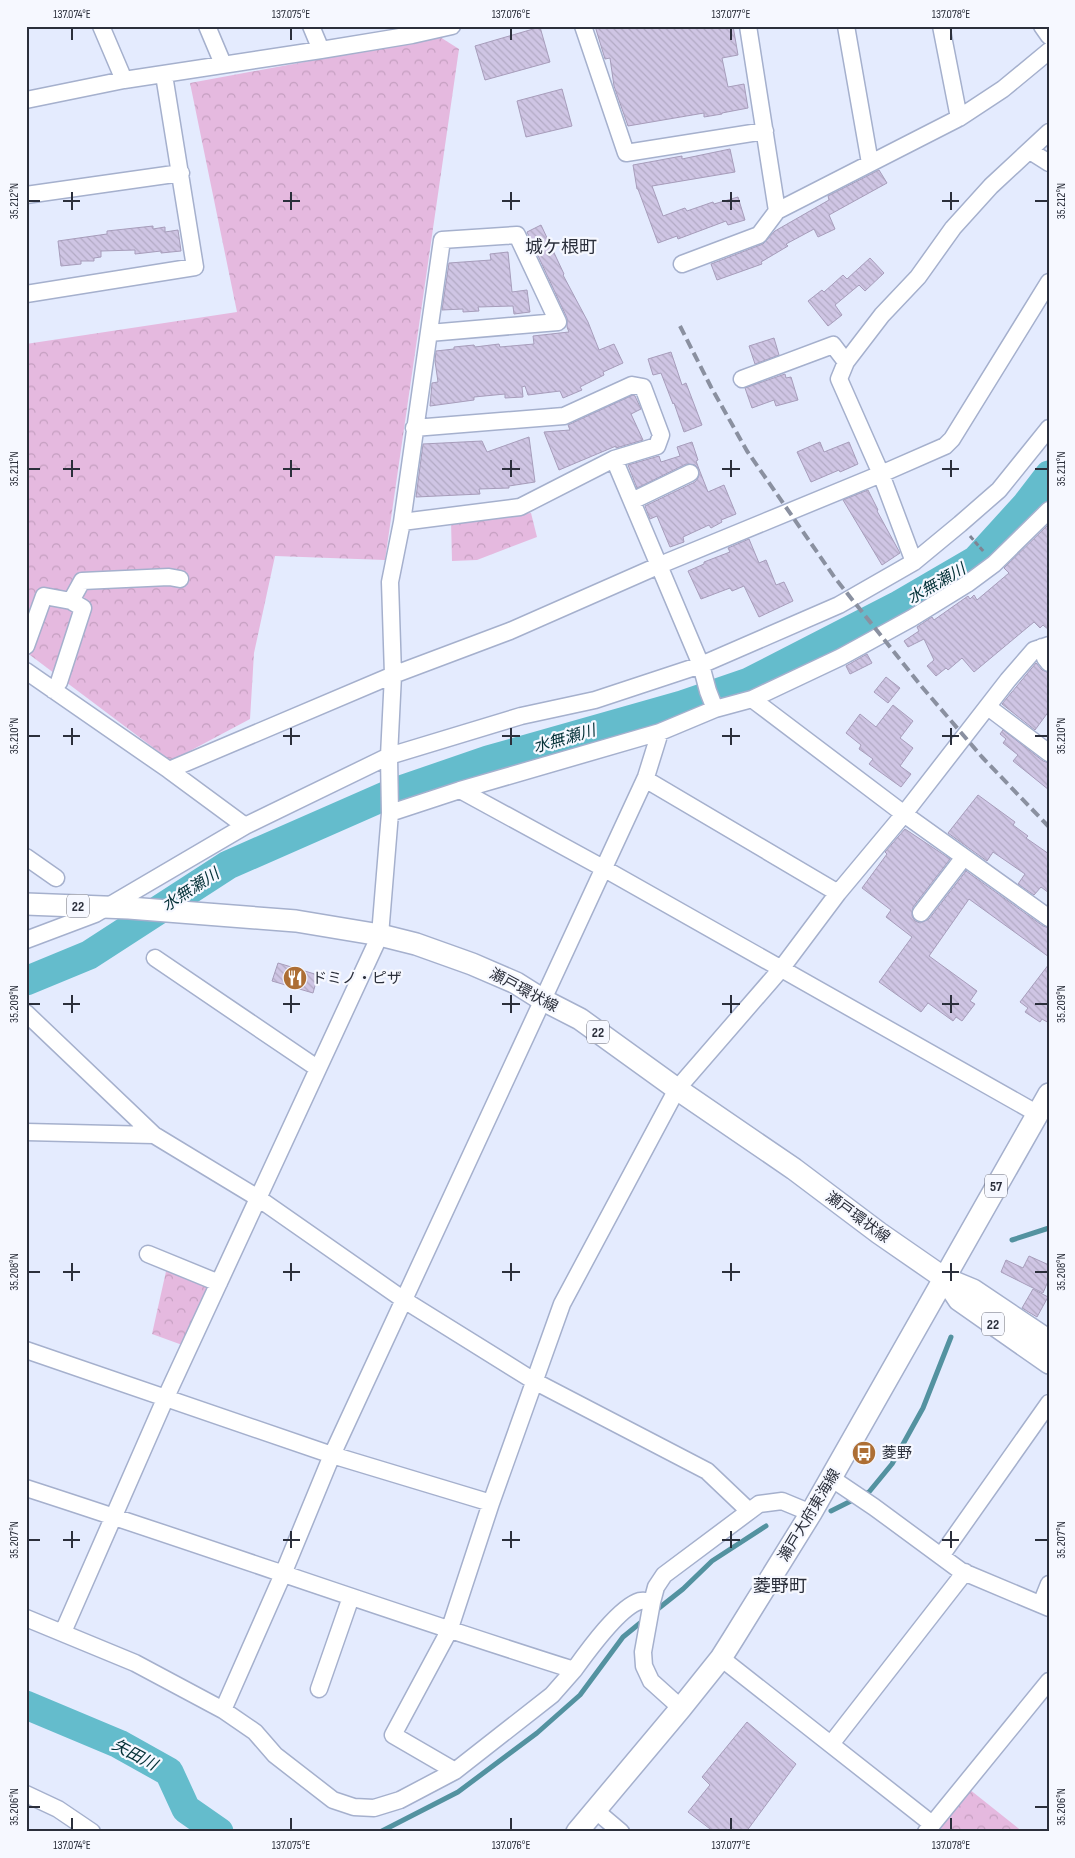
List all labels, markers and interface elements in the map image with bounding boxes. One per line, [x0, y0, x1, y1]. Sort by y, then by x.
text: 137.074°E [53, 7, 91, 22]
text: 137.075°E [272, 7, 310, 22]
text: 137.076°E [492, 7, 530, 22]
text: 137.077°E [712, 7, 750, 22]
text: 137.078°E [932, 7, 970, 22]
text: 35.212°N [7, 183, 22, 219]
text: 35.212°N [1054, 183, 1069, 219]
district label: 城ケ根町 [525, 237, 597, 258]
text: 35.211°N [7, 451, 22, 487]
text: 35.211°N [1054, 451, 1069, 487]
water label: 水無瀬川 [904, 559, 971, 609]
text: 35.210°N [7, 718, 22, 754]
text: 35.210°N [1054, 718, 1069, 754]
water label: 水無瀬川 [531, 721, 600, 757]
water label: 水無瀬川 [159, 864, 224, 916]
road number: 22 [67, 894, 89, 918]
street label: 瀬戸環状線 [486, 964, 561, 1016]
restaurant icon: ドミノ・ピザ [282, 965, 308, 991]
place label: ドミノ・ピザ [312, 969, 402, 988]
text: 35.209°N [7, 985, 22, 1023]
text: 35.209°N [1054, 985, 1069, 1023]
road number: 22 [587, 1020, 609, 1044]
road number: 57 [985, 1174, 1007, 1198]
street label: 瀬戸環状線 [822, 1188, 894, 1247]
text: 35.208°N [7, 1253, 22, 1291]
text: 35.208°N [1054, 1253, 1069, 1291]
road number: 22 [982, 1312, 1004, 1336]
bus stop icon: 菱野 [851, 1440, 877, 1466]
place label: 菱野 [882, 1444, 912, 1463]
street label: 瀬戸大府東海線 [774, 1465, 845, 1565]
text: 35.207°N [7, 1521, 22, 1559]
text: 35.207°N [1054, 1521, 1069, 1559]
district label: 菱野町 [753, 1576, 807, 1597]
water label: 矢田川 [109, 1736, 162, 1776]
text: 35.206°N [7, 1788, 22, 1826]
text: 35.206°N [1054, 1788, 1069, 1826]
text: 137.074°E [53, 1838, 91, 1853]
text: 137.075°E [272, 1838, 310, 1853]
text: 137.076°E [492, 1838, 530, 1853]
text: 137.077°E [712, 1838, 750, 1853]
text: 137.078°E [932, 1838, 970, 1853]

